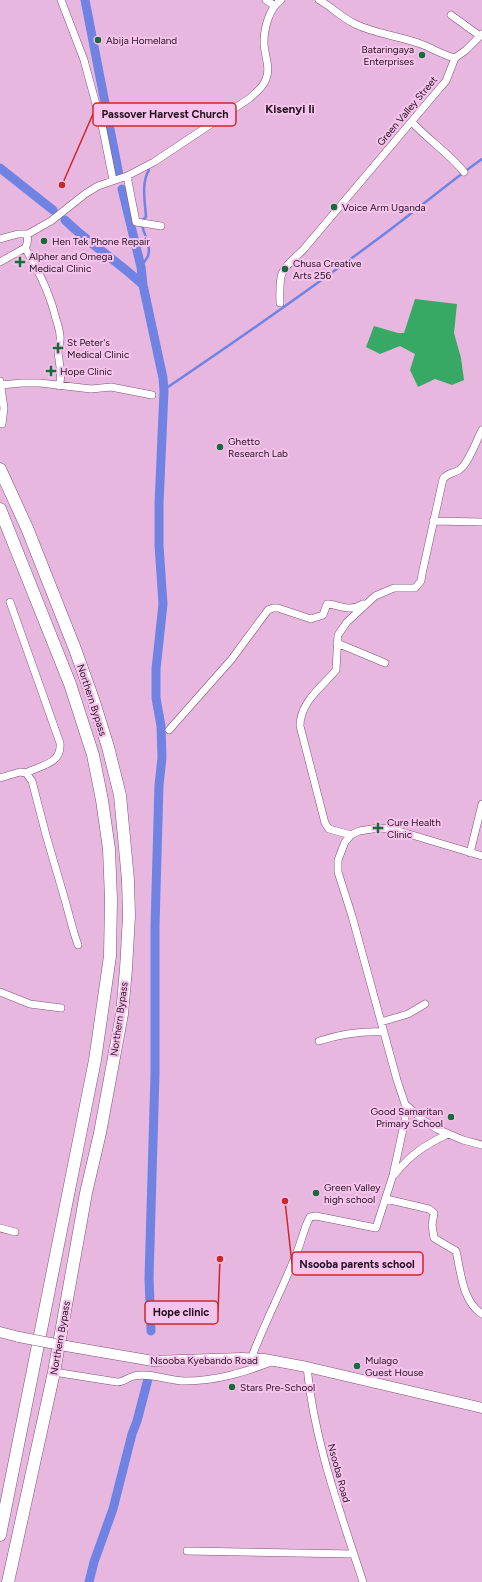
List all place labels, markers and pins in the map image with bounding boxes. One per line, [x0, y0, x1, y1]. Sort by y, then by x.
place label: Abija Homeland [106, 34, 177, 47]
marker: Abija Homeland [93, 35, 103, 45]
place label: Bataringaya Enterprises [362, 43, 414, 68]
marker: Bataringaya Enterprises [417, 50, 427, 60]
callout: Passover Harvest Church [93, 103, 236, 126]
place label: Voice Arm Uganda [342, 201, 426, 214]
marker: Voice Arm Uganda [329, 202, 339, 212]
place label: Hen Tek Phone Repair [52, 235, 150, 248]
marker: Hen Tek Phone Repair [39, 236, 49, 246]
place label: Alpher and Omega Medical Clinic [29, 250, 112, 275]
marker: Alpher and Omega Medical Clinic [14, 256, 26, 268]
place label: Chusa Creative Arts 256 [293, 257, 362, 282]
marker: Chusa Creative Arts 256 [280, 264, 290, 274]
place label: St Peter's Medical Clinic [67, 336, 130, 361]
marker: St Peter's Medical Clinic [52, 342, 64, 354]
marker: Hope Clinic [45, 365, 57, 377]
place label: Hope Clinic [60, 365, 113, 378]
place label: Ghetto Research Lab [228, 435, 288, 460]
marker: Ghetto Research Lab [215, 442, 225, 452]
place label: Cure Health Clinic [387, 816, 441, 841]
marker: Cure Health Clinic [372, 822, 384, 834]
place label: Good Samaritan Primary School [370, 1105, 443, 1130]
marker: Good Samaritan Primary School [446, 1112, 456, 1122]
place label: Green Valley high school [324, 1181, 381, 1206]
marker: Green Valley high school [311, 1188, 321, 1198]
callout: Nsooba parents school [292, 1252, 423, 1275]
callout: Hope clinic [145, 1301, 218, 1324]
place label: Mulago Guest House [365, 1354, 424, 1379]
marker: Mulago Guest House [352, 1361, 362, 1371]
place label: Stars Pre-School [240, 1381, 315, 1394]
marker: Stars Pre-School [227, 1382, 237, 1392]

